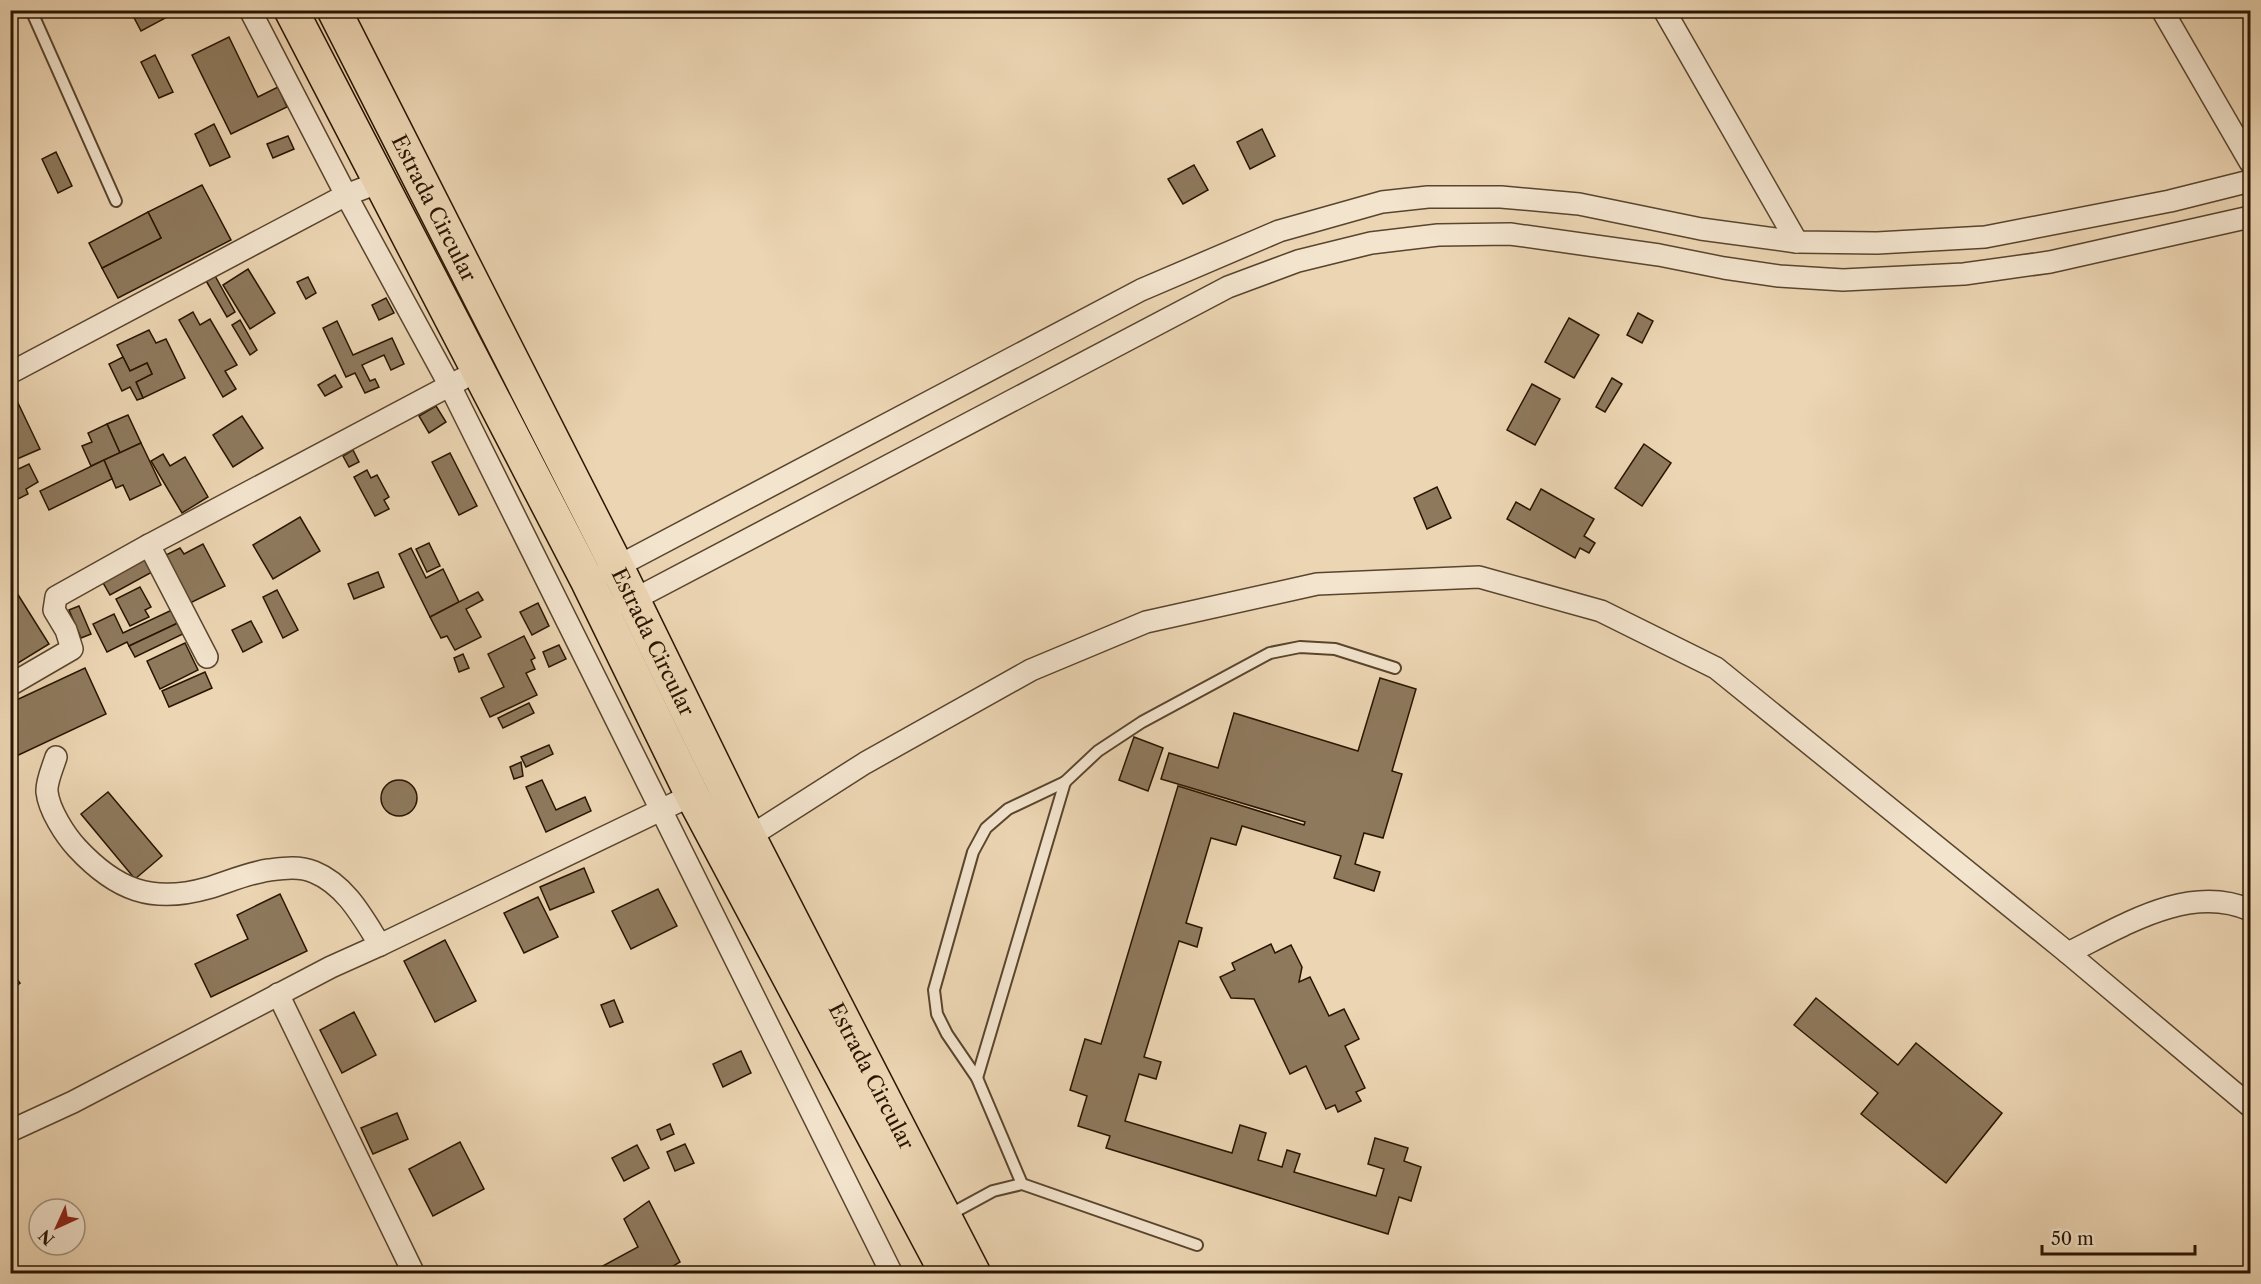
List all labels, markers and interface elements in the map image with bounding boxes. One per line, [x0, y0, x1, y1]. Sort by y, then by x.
street label: Estrada Circular [387, 130, 482, 286]
street label: Estrada Circular [607, 564, 700, 720]
street label: Estrada Circular [824, 998, 920, 1153]
north arrow [27, 1197, 87, 1257]
scale bar [2042, 1218, 2195, 1256]
text: N [34, 1226, 58, 1250]
text: 50 m [2051, 1228, 2094, 1250]

